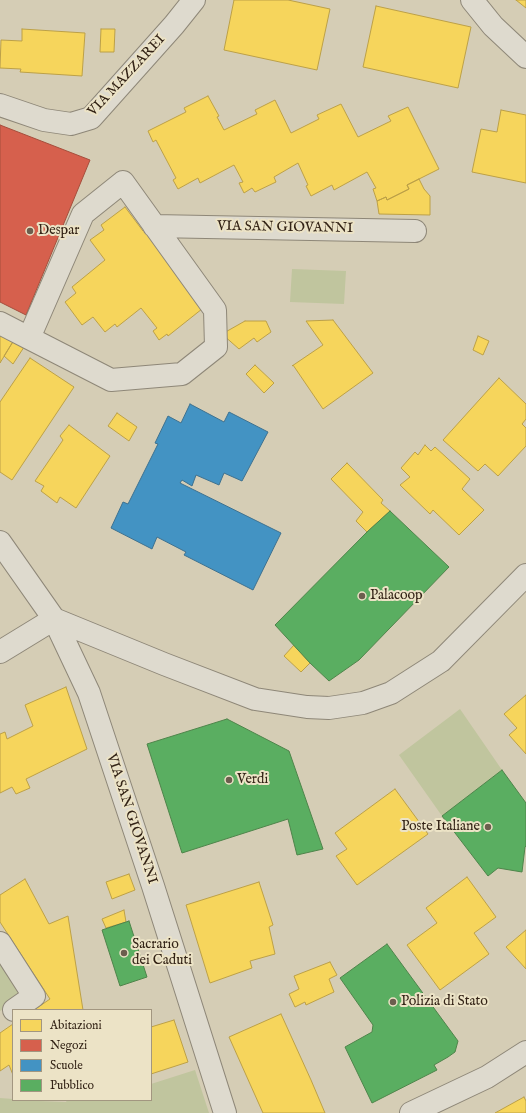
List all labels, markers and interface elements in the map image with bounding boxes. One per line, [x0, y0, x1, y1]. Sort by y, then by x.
street label: VIA MAZZAREI [85, 32, 169, 120]
street label: VIA SAN GIOVANNI [217, 218, 353, 238]
place label: Despar [38, 223, 79, 239]
marker: Despar [25, 226, 35, 236]
place label: Palacoop [370, 588, 423, 604]
marker: Palacoop [357, 591, 367, 601]
street label: VIA SAN GIOVANNI [102, 752, 160, 886]
place label: Verdi [237, 772, 268, 788]
marker: Verdi [224, 775, 234, 785]
place label: Poste Italiane [401, 819, 480, 835]
marker: Poste Italiane [483, 822, 493, 832]
place label: Sacrario dei Caduti [132, 937, 192, 970]
marker: Sacrario dei Caduti [119, 948, 129, 958]
place label: Polizia di Stato [401, 994, 488, 1010]
marker: Polizia di Stato [388, 997, 398, 1007]
legend [12, 1009, 152, 1101]
text: Abitazioni [50, 1018, 102, 1033]
text: Negozi [50, 1038, 87, 1053]
text: Scuole [50, 1058, 83, 1073]
text: Pubblico [50, 1078, 94, 1093]

